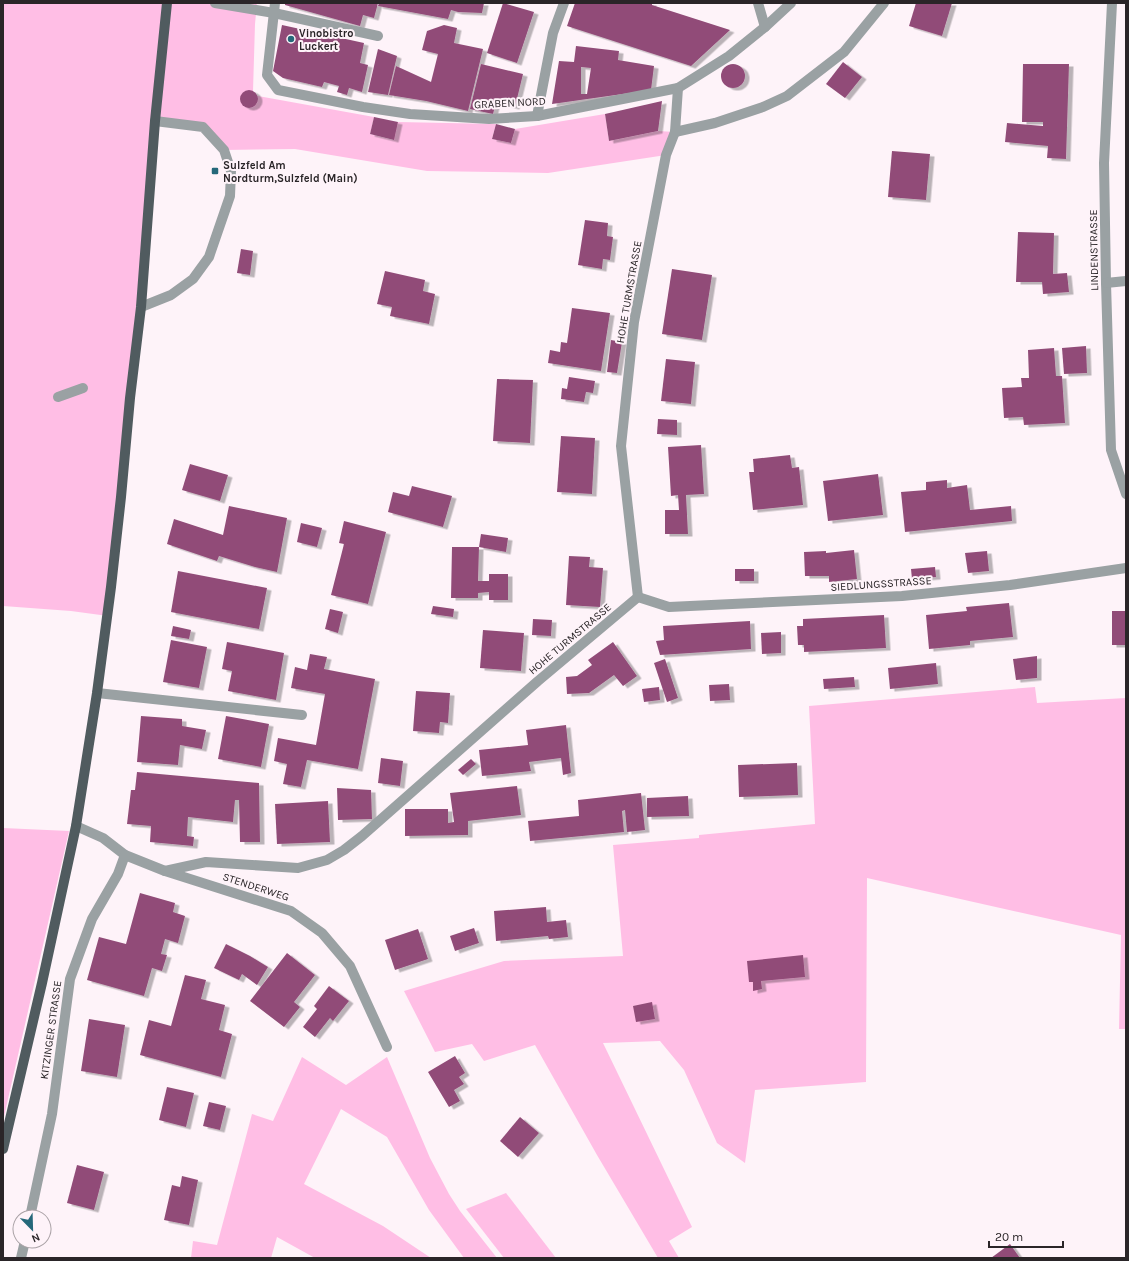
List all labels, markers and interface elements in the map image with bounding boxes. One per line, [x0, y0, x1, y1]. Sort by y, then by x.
place label: Vinobistro Luckert [299, 27, 353, 53]
marker: Vinobistro Luckert [286, 34, 296, 44]
street label: GRABEN NORD [474, 95, 546, 111]
place label: Sulzfeld Am Nordturm,Sulzfeld (Main) [223, 159, 358, 185]
marker: Sulzfeld Am Nordturm,Sulzfeld (Main) [210, 166, 220, 176]
street label: LINDENSTRASSE [1087, 209, 1101, 291]
street label: HOHE TURMSTRASSE [614, 240, 644, 344]
street label: SIEDLUNGSSTRASSE [830, 574, 932, 594]
street label: HOHE TURMSTRASSE [526, 601, 614, 677]
street label: STENDERWEG [221, 870, 291, 904]
street label: KITZINGER STRASSE [38, 980, 64, 1080]
north arrow [12, 1209, 52, 1249]
scale bar [989, 1223, 1063, 1249]
text: N [30, 1230, 42, 1245]
text: 20 m [995, 1230, 1023, 1244]

